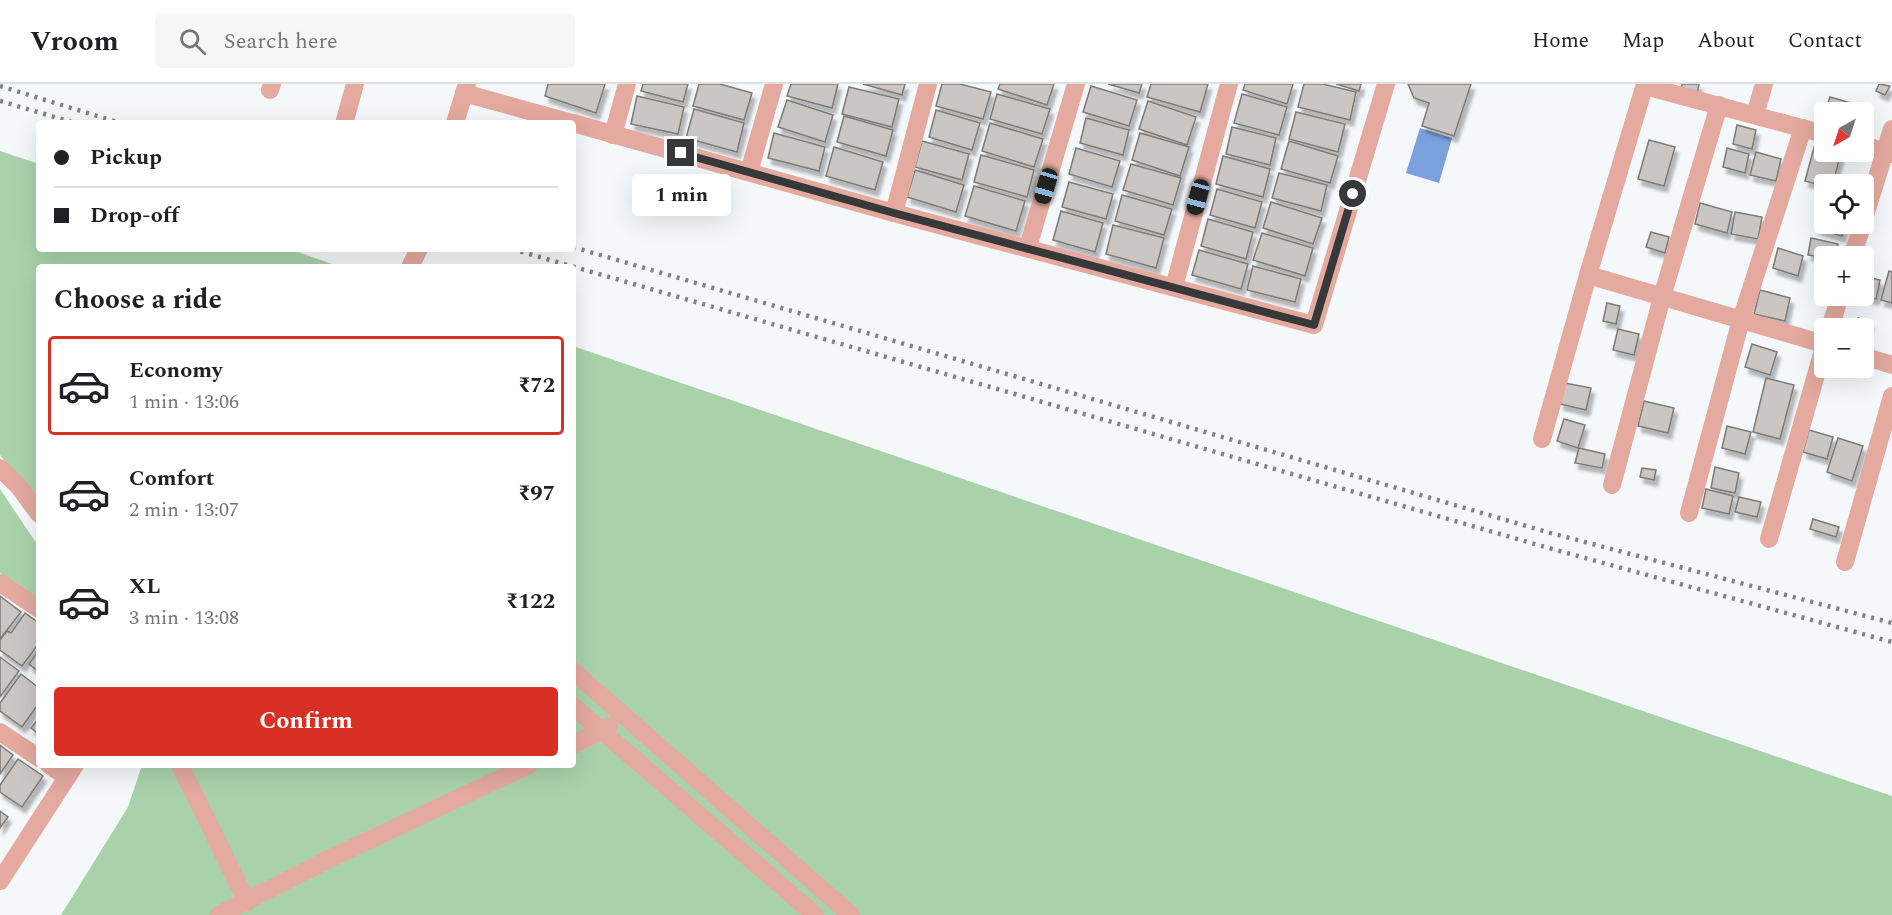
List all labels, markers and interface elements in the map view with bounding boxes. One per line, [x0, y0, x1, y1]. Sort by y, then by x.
search box [155, 14, 575, 68]
text: Vroom [30, 20, 119, 63]
icon: search [176, 25, 209, 58]
text: Search here [224, 25, 338, 58]
text: Home [1532, 25, 1589, 57]
text: Map [1622, 25, 1664, 57]
text: About [1697, 25, 1755, 57]
text: Contact [1788, 25, 1862, 57]
north arrow [1814, 102, 1874, 162]
map controls [1814, 102, 1874, 378]
route end [667, 139, 694, 166]
text: Pickup [90, 141, 162, 174]
car [1032, 166, 1060, 206]
callout: 1 min [632, 174, 730, 216]
button: locate [1814, 174, 1874, 234]
car [1185, 177, 1211, 217]
text: 1 min [655, 180, 708, 210]
route start [1339, 180, 1366, 207]
text: Drop-off [90, 199, 179, 232]
button: + [1814, 246, 1874, 306]
text: Choose a ride [54, 279, 222, 321]
button: − [1814, 318, 1874, 378]
text: Economy [129, 354, 222, 387]
icon: car [57, 359, 111, 413]
text: ₹72 [518, 369, 555, 402]
text: 1 min · 13:06 [129, 387, 239, 417]
text: Comfort [129, 462, 214, 495]
icon: car [57, 467, 111, 521]
text: ₹97 [518, 477, 555, 510]
text: 2 min · 13:07 [129, 495, 239, 525]
text: XL [129, 570, 160, 603]
icon: car [57, 575, 111, 629]
text: ₹122 [506, 585, 555, 618]
text: 3 min · 13:08 [129, 603, 239, 633]
button: Confirm [54, 687, 558, 756]

